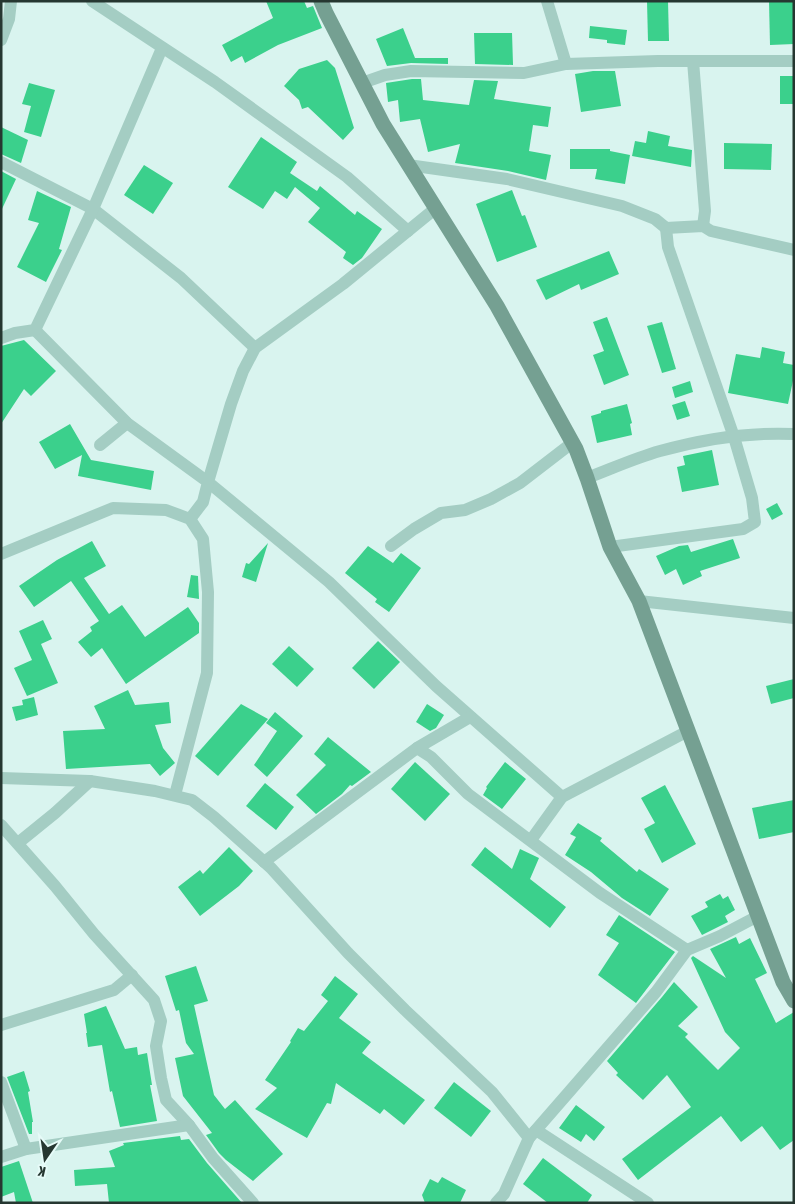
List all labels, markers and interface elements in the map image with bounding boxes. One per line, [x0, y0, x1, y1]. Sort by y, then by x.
north arrow [20, 1134, 70, 1184]
text: K [37, 1163, 47, 1180]

